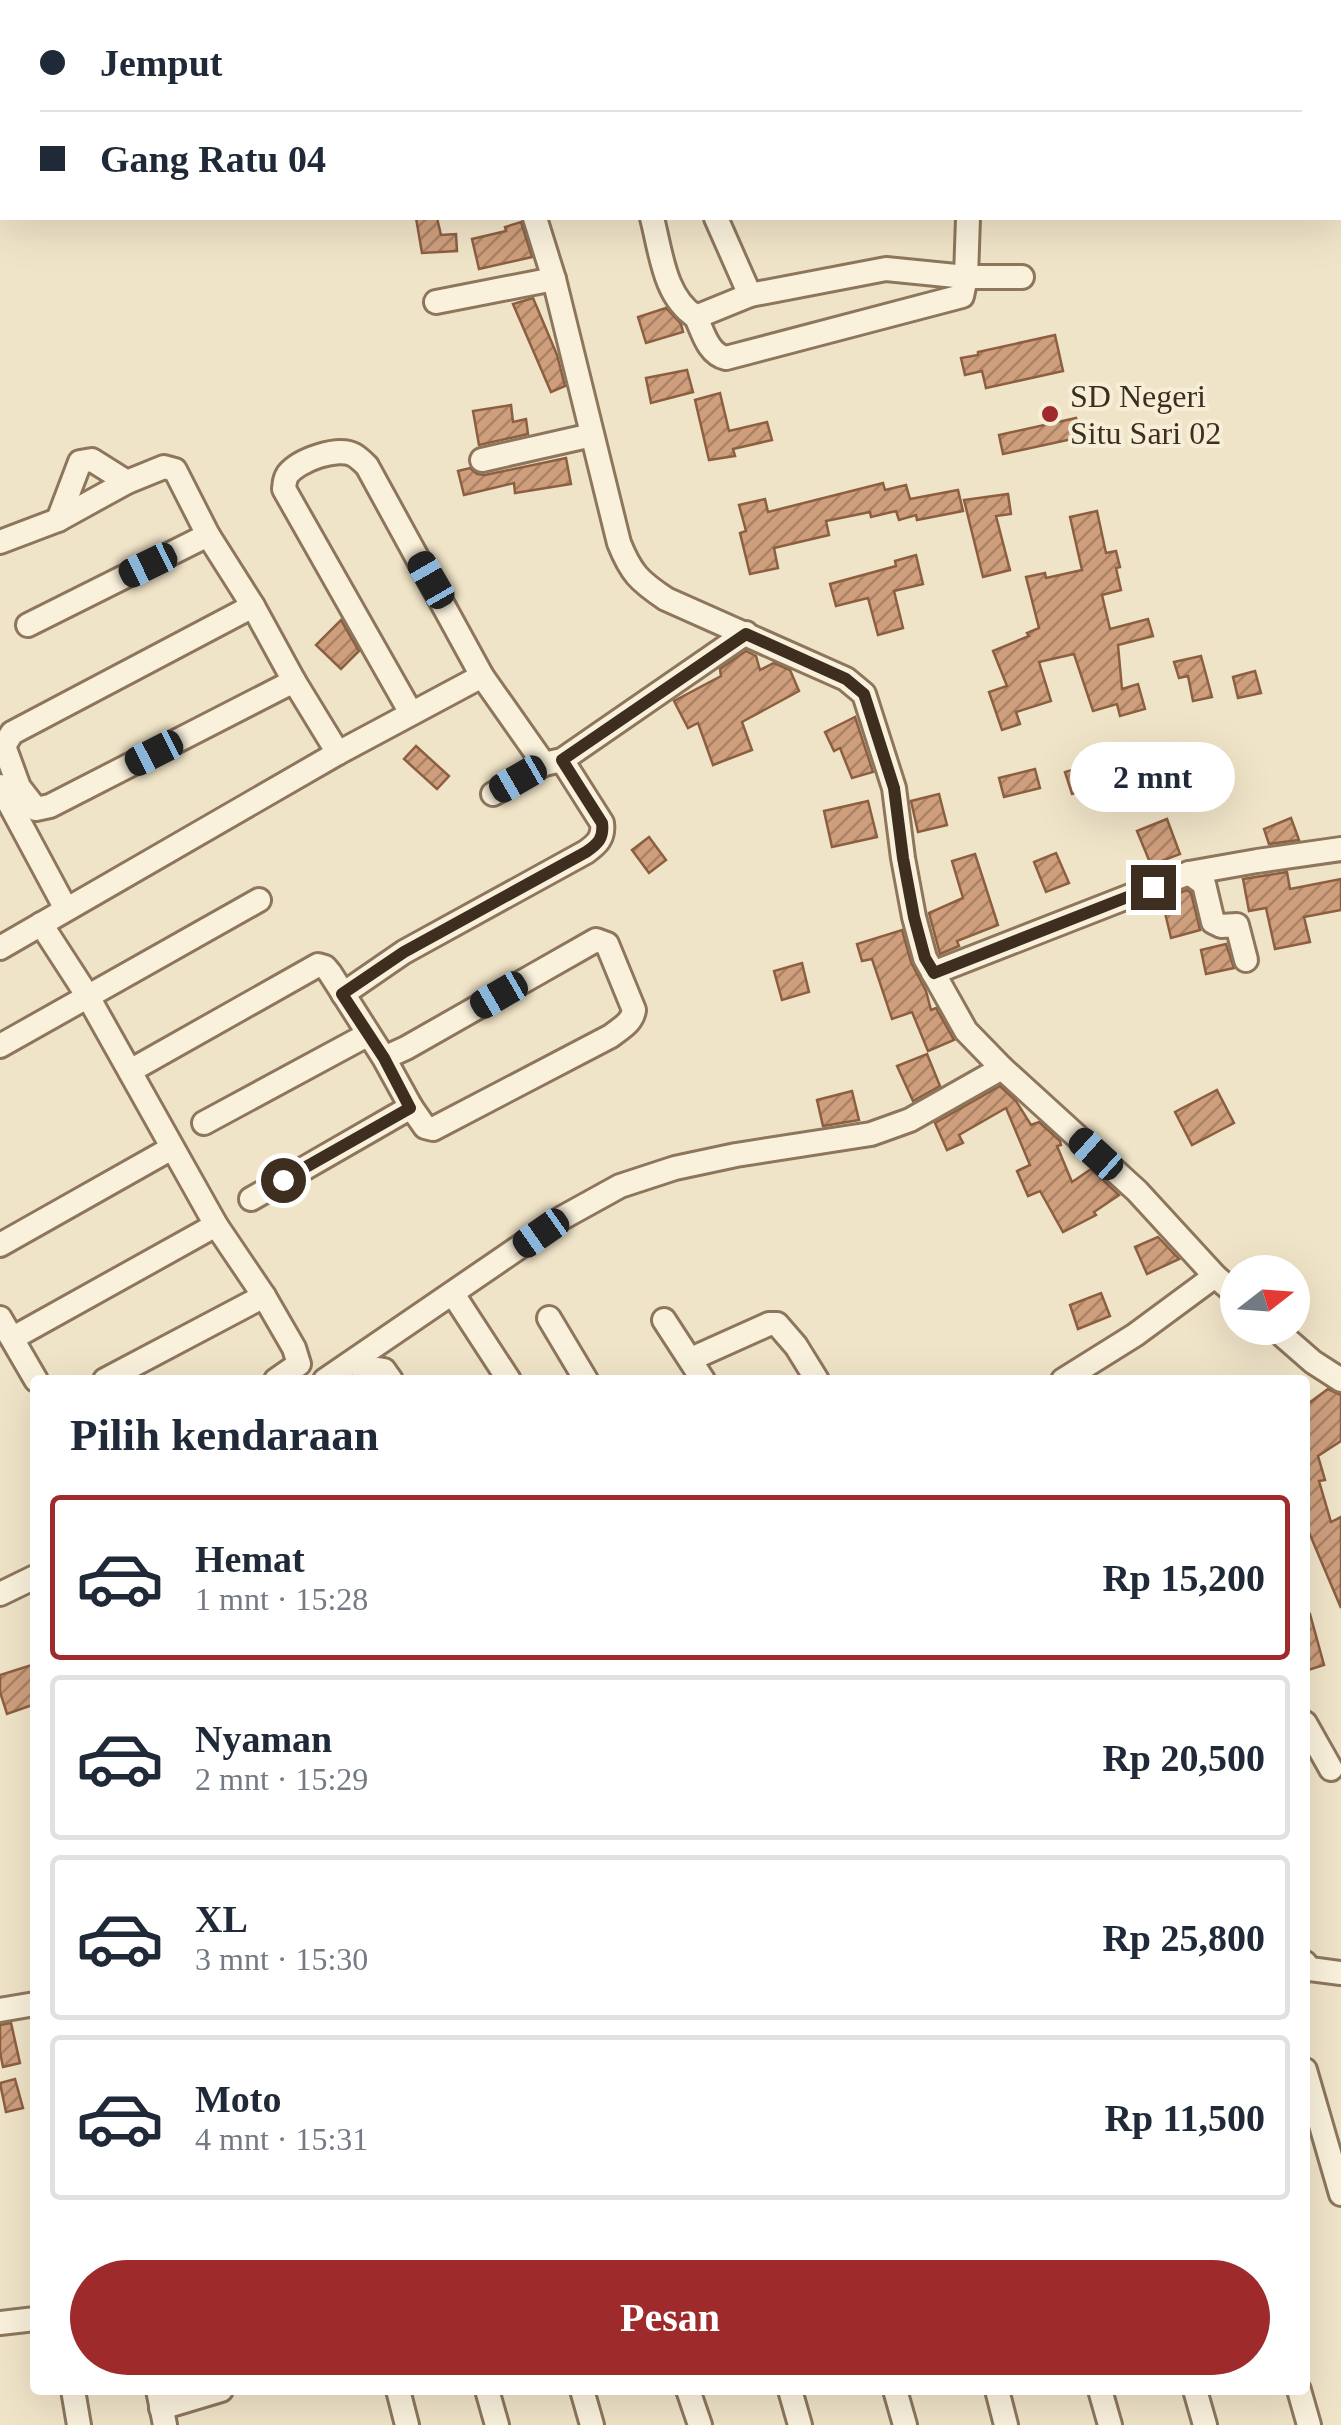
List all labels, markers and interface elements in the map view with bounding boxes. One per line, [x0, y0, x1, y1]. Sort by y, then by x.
text: Jemput [100, 42, 222, 84]
text: Gang Ratu 04 [100, 138, 326, 180]
place label: SD Negeri Situ Sari 02 [1070, 378, 1221, 451]
marker: SD Negeri Situ Sari 02 [1039, 403, 1061, 425]
car [114, 538, 182, 592]
car [403, 547, 459, 613]
car [120, 726, 188, 780]
callout: 2 mnt [1070, 742, 1236, 812]
car [485, 751, 551, 807]
text: 2 mnt [1113, 759, 1192, 795]
route end [1131, 865, 1176, 910]
car [466, 967, 532, 1023]
car [1064, 1123, 1128, 1185]
route start [261, 1158, 306, 1203]
car [508, 1204, 574, 1262]
north arrow [1220, 1255, 1310, 1345]
map controls [1220, 1255, 1310, 1345]
text: Pilih kendaraan [70, 1410, 379, 1460]
icon: car [75, 1533, 165, 1623]
text: Hemat [195, 1538, 305, 1580]
text: Rp 15,200 [1102, 1557, 1265, 1599]
text: 1 mnt · 15:28 [195, 1581, 368, 1617]
icon: car [75, 1713, 165, 1803]
text: Nyaman [195, 1718, 332, 1760]
text: Rp 20,500 [1102, 1737, 1265, 1779]
text: 2 mnt · 15:29 [195, 1761, 368, 1797]
icon: car [75, 1893, 165, 1983]
text: XL [195, 1898, 248, 1940]
text: Rp 25,800 [1102, 1917, 1265, 1959]
text: 3 mnt · 15:30 [195, 1941, 368, 1977]
icon: car [75, 2073, 165, 2163]
text: Moto [195, 2078, 282, 2120]
text: Rp 11,500 [1105, 2097, 1265, 2139]
text: 4 mnt · 15:31 [195, 2121, 368, 2157]
button: Pesan [70, 2260, 1270, 2375]

